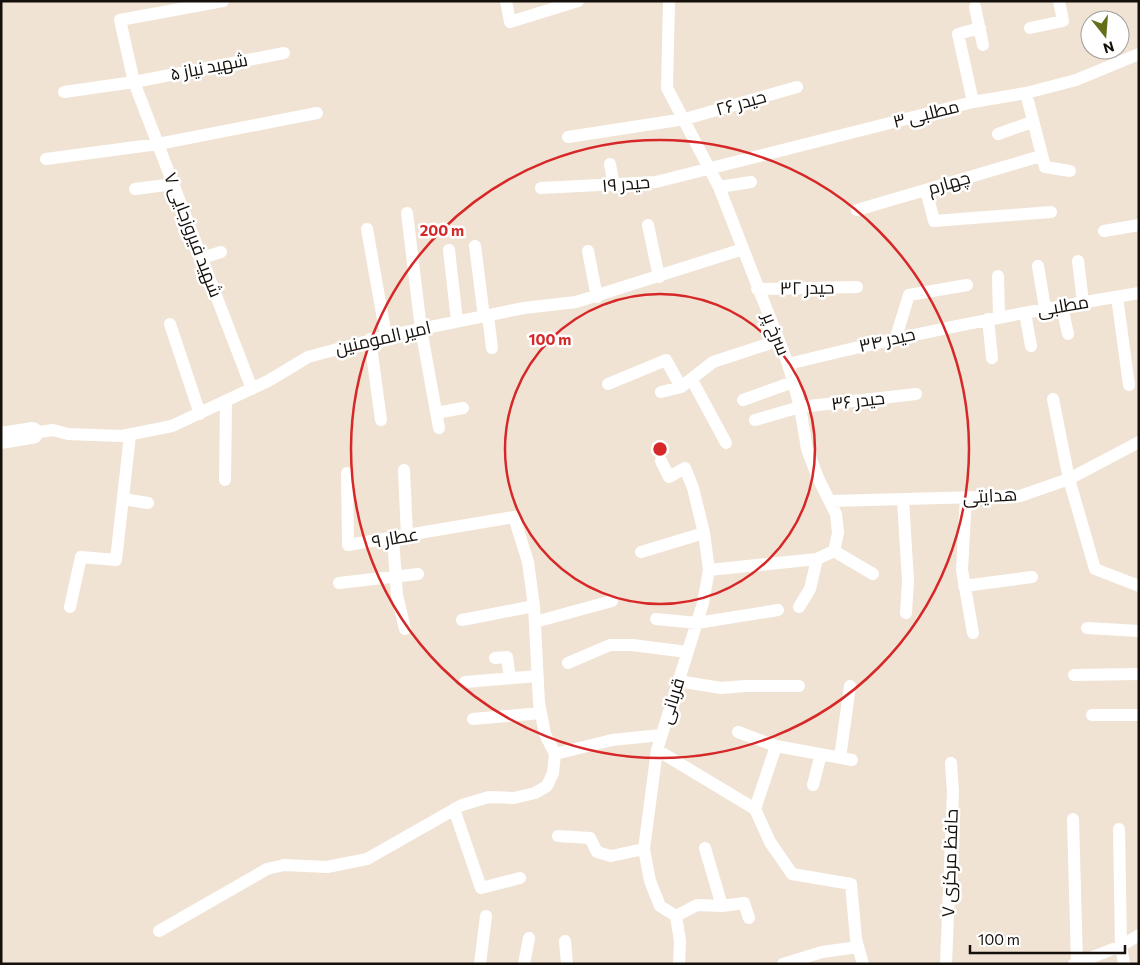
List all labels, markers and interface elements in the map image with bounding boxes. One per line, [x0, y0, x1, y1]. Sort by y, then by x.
north arrow [1080, 10, 1130, 60]
text: N [1101, 38, 1116, 58]
street label: شهید نیاز ۵ [168, 48, 250, 85]
street label: حیدر ۲۶ [713, 84, 769, 121]
street label: مطلبی ۳ [890, 94, 961, 133]
street label: چهارم [925, 166, 973, 200]
street label: شهید فیروزجایی ۷ [159, 169, 228, 301]
street label: حیدر ۱۹ [601, 170, 651, 197]
text: 200 m [420, 221, 464, 239]
street label: حیدر ۳۲ [779, 276, 835, 299]
street label: مطلبی [1035, 290, 1090, 321]
street label: سرخ پر [756, 308, 795, 359]
street label: امیر المومنین [333, 315, 433, 360]
street label: حیدر ۳۴ [856, 322, 917, 357]
text: 100 m [529, 330, 571, 348]
street label: حیدر ۳۶ [830, 386, 886, 415]
centre of rings [651, 440, 669, 458]
street label: هدایتی [962, 483, 1018, 508]
street label: عطار ۹ [370, 522, 420, 553]
street label: قربانی [654, 675, 689, 727]
street label: حافظ مرکزی ۷ [936, 808, 963, 918]
scale bar [970, 922, 1125, 954]
text: 100 m [978, 930, 1020, 948]

